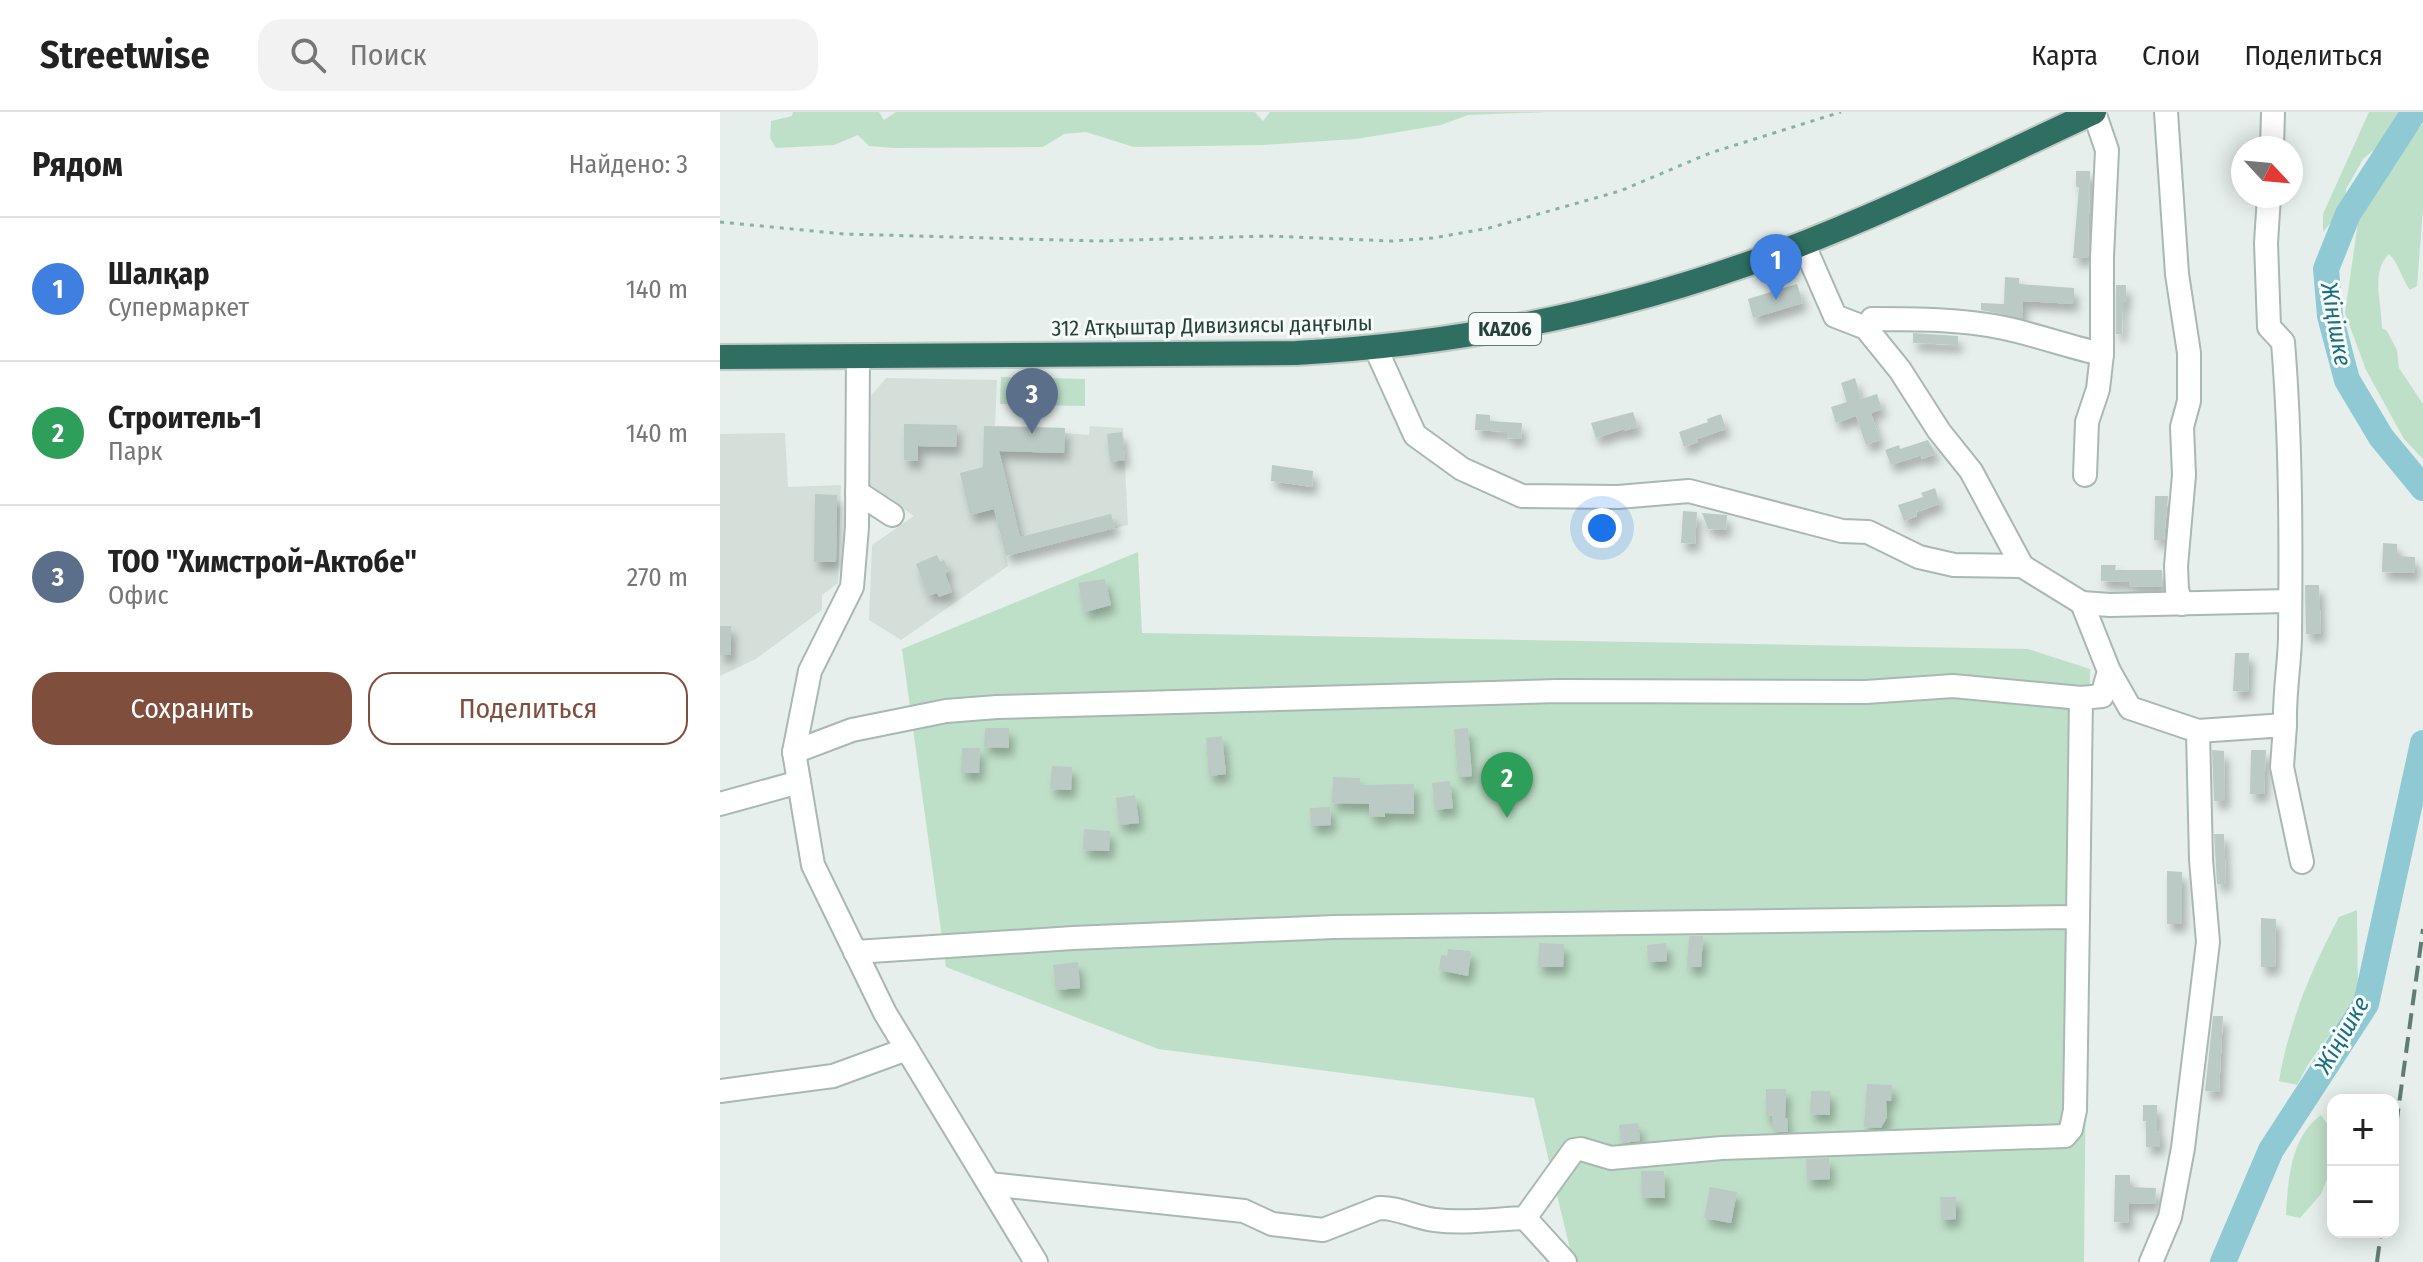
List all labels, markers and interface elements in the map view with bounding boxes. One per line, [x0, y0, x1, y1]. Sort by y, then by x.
search box [258, 19, 818, 91]
text: Streetwise [40, 32, 210, 78]
icon: search [286, 33, 330, 77]
text: Поиск [350, 37, 427, 73]
text: Карта [2031, 39, 2098, 72]
text: Слои [2142, 39, 2200, 72]
text: Поделиться [2244, 39, 2383, 72]
north arrow [2231, 136, 2303, 208]
text: Рядом [32, 144, 123, 185]
text: Найдено: 3 [569, 149, 688, 180]
pin: 1 [1750, 234, 1802, 300]
text: Шалқар [108, 256, 209, 292]
text: 1 [53, 274, 64, 305]
text: 140 m [626, 274, 688, 305]
water label: Жіңішке [2315, 279, 2357, 368]
text: Супермаркет [108, 292, 249, 323]
street label: 312 Атқыштар Дивизиясы даңғылы [1051, 309, 1373, 342]
road number: KАZ06 [1469, 313, 1541, 345]
pin: 3 [1006, 368, 1058, 434]
text: Строитель-1 [108, 400, 262, 436]
text: 2 [52, 418, 64, 449]
text: 140 m [626, 418, 688, 449]
text: Парк [108, 436, 162, 467]
your location [1582, 508, 1622, 548]
text: ТОО "Химстрой-Актобе" [108, 544, 417, 580]
text: 3 [52, 562, 64, 593]
text: 270 m [627, 562, 688, 593]
text: Офис [108, 580, 169, 611]
button: Сохранить [32, 672, 352, 745]
button: Поделиться [368, 672, 688, 745]
pin: 2 [1481, 752, 1533, 818]
water label: Жіңішке [2308, 992, 2375, 1079]
map controls [2327, 1094, 2399, 1238]
button: + [2327, 1094, 2399, 1166]
button: − [2327, 1166, 2399, 1238]

